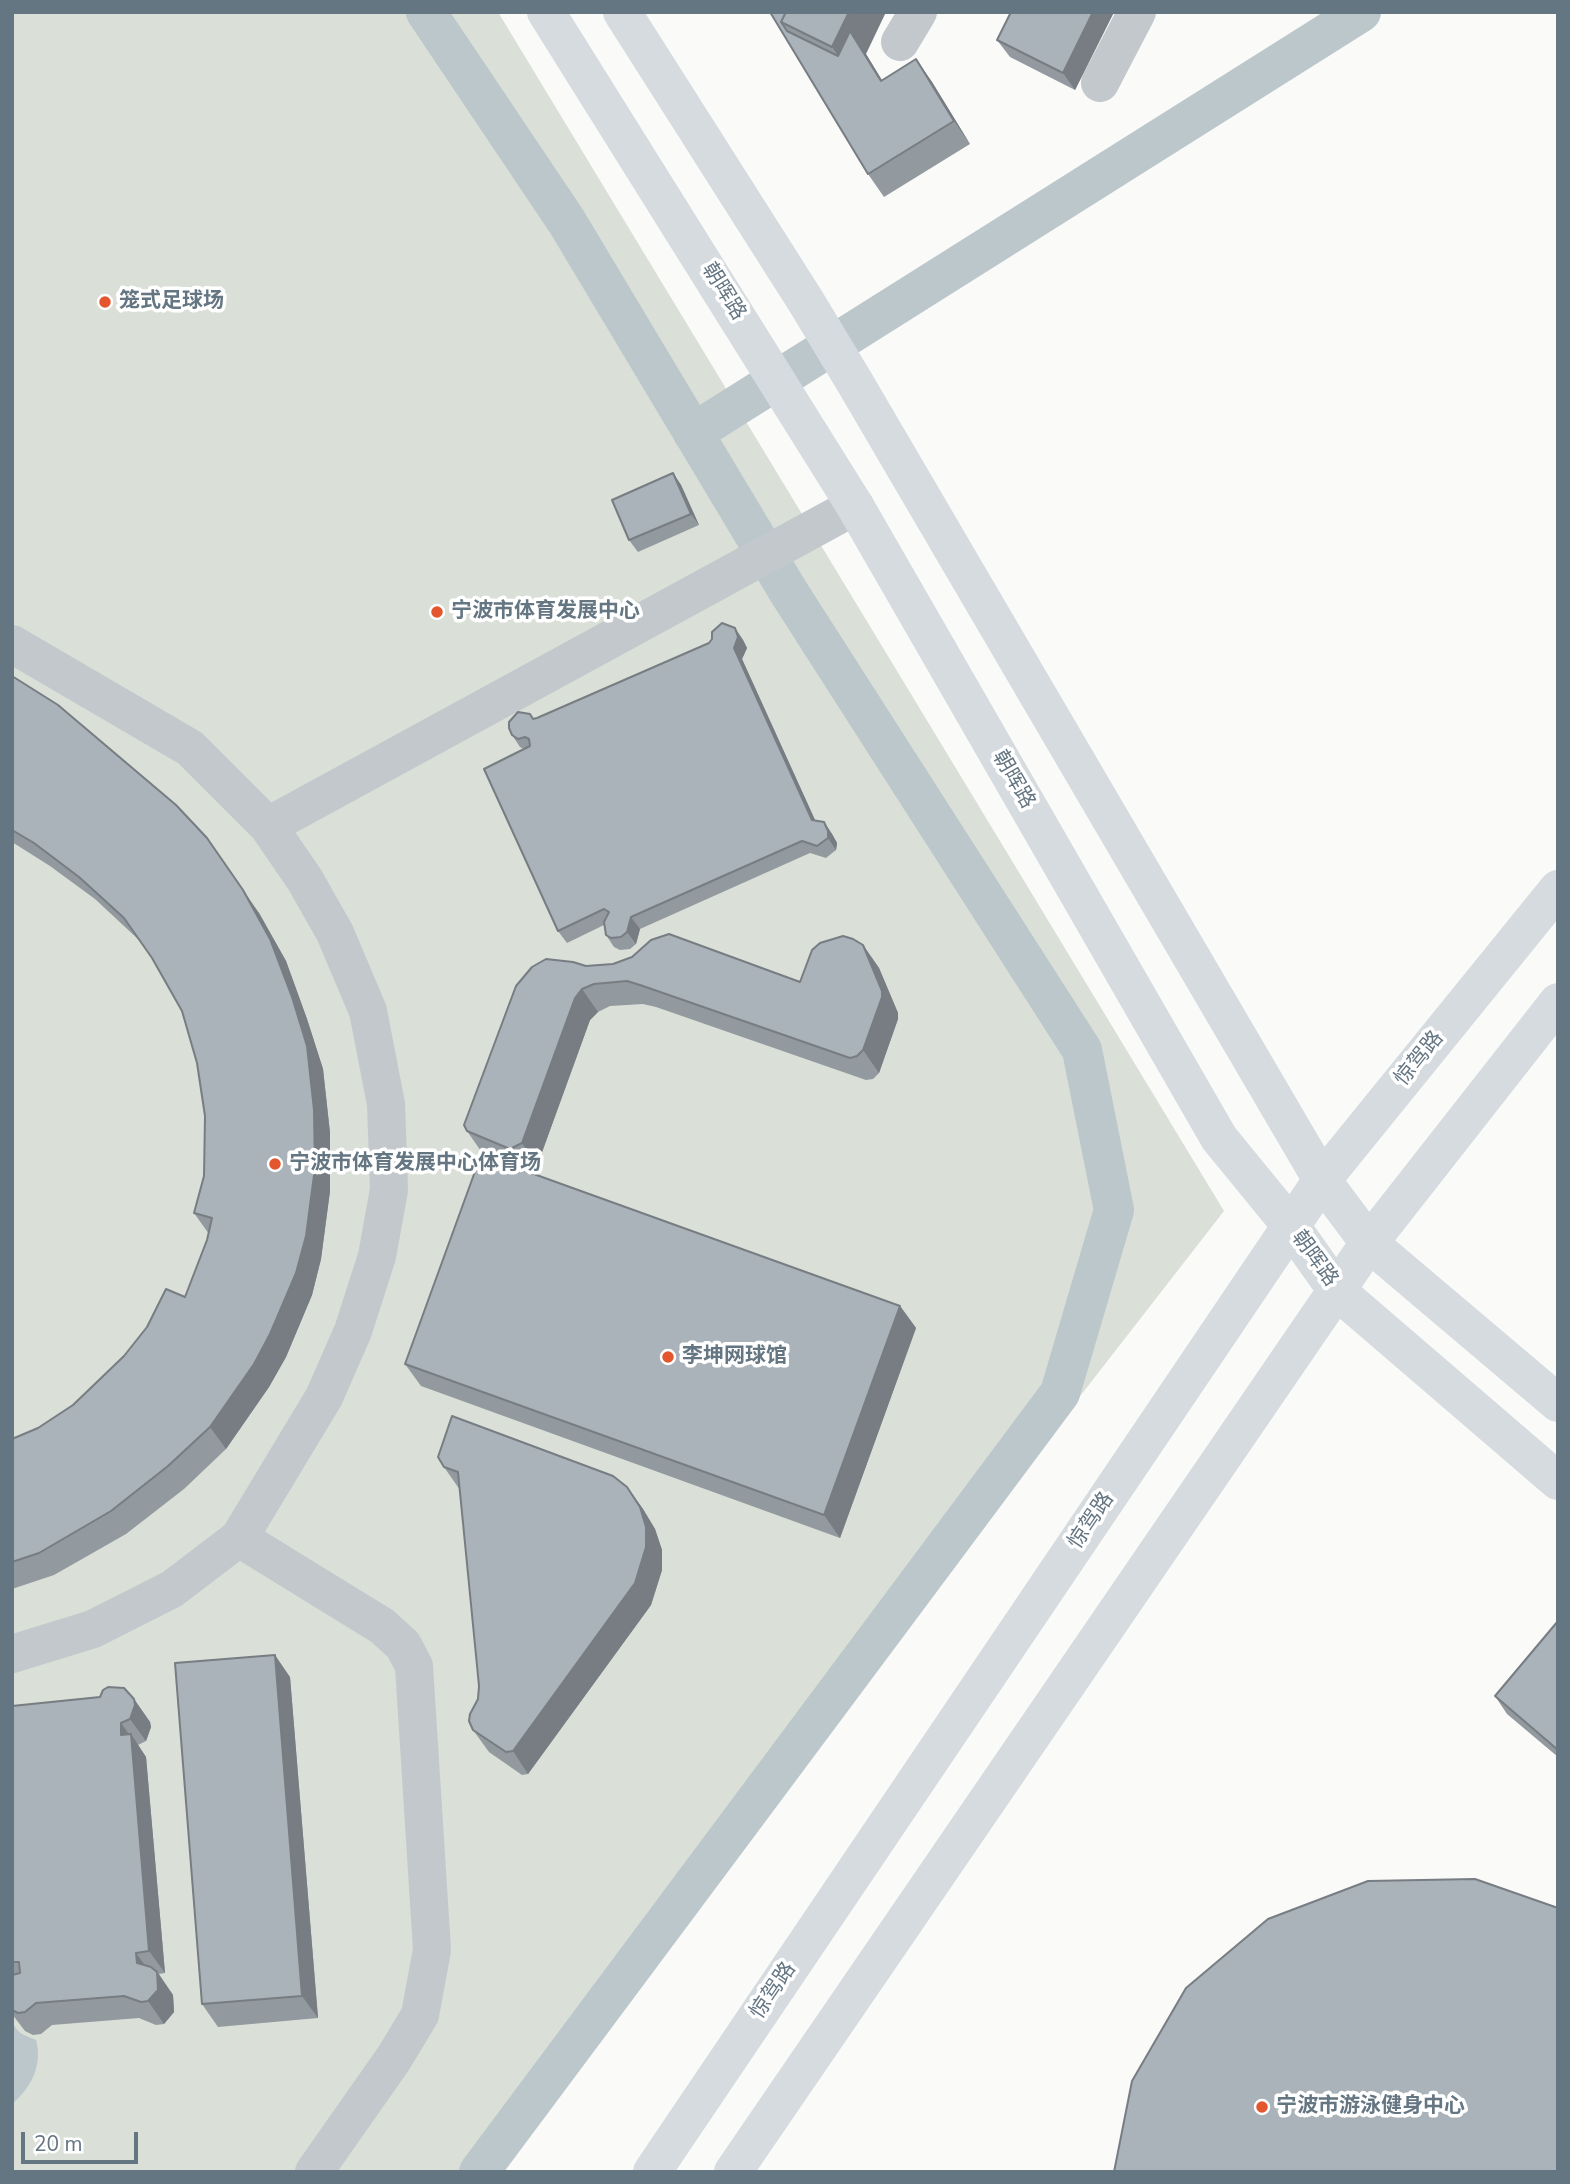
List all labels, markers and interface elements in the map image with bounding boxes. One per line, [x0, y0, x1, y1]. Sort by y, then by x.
street label: 朝晖路 [696, 259, 750, 325]
place label: 笼式足球场 [119, 289, 224, 315]
marker: 笼式足球场 [97, 294, 113, 310]
place label: 宁波市体育发展中心 [451, 599, 640, 625]
marker: 宁波市体育发展中心 [429, 604, 445, 620]
street label: 朝晖路 [986, 746, 1040, 814]
street label: 惊驾路 [1390, 1027, 1450, 1091]
place label: 宁波市体育发展中心体育场 [289, 1151, 541, 1177]
marker: 宁波市体育发展中心体育场 [267, 1156, 283, 1172]
street label: 朝晖路 [1285, 1226, 1343, 1292]
place label: 李坤网球馆 [682, 1344, 787, 1370]
marker: 李坤网球馆 [660, 1349, 676, 1365]
street label: 惊驾路 [1064, 1488, 1120, 1554]
street label: 惊驾路 [746, 1958, 802, 2024]
place label: 宁波市游泳健身中心 [1276, 2094, 1465, 2120]
marker: 宁波市游泳健身中心 [1254, 2099, 1270, 2115]
scale bar [24, 2118, 142, 2162]
text: 20 m [34, 2130, 83, 2158]

